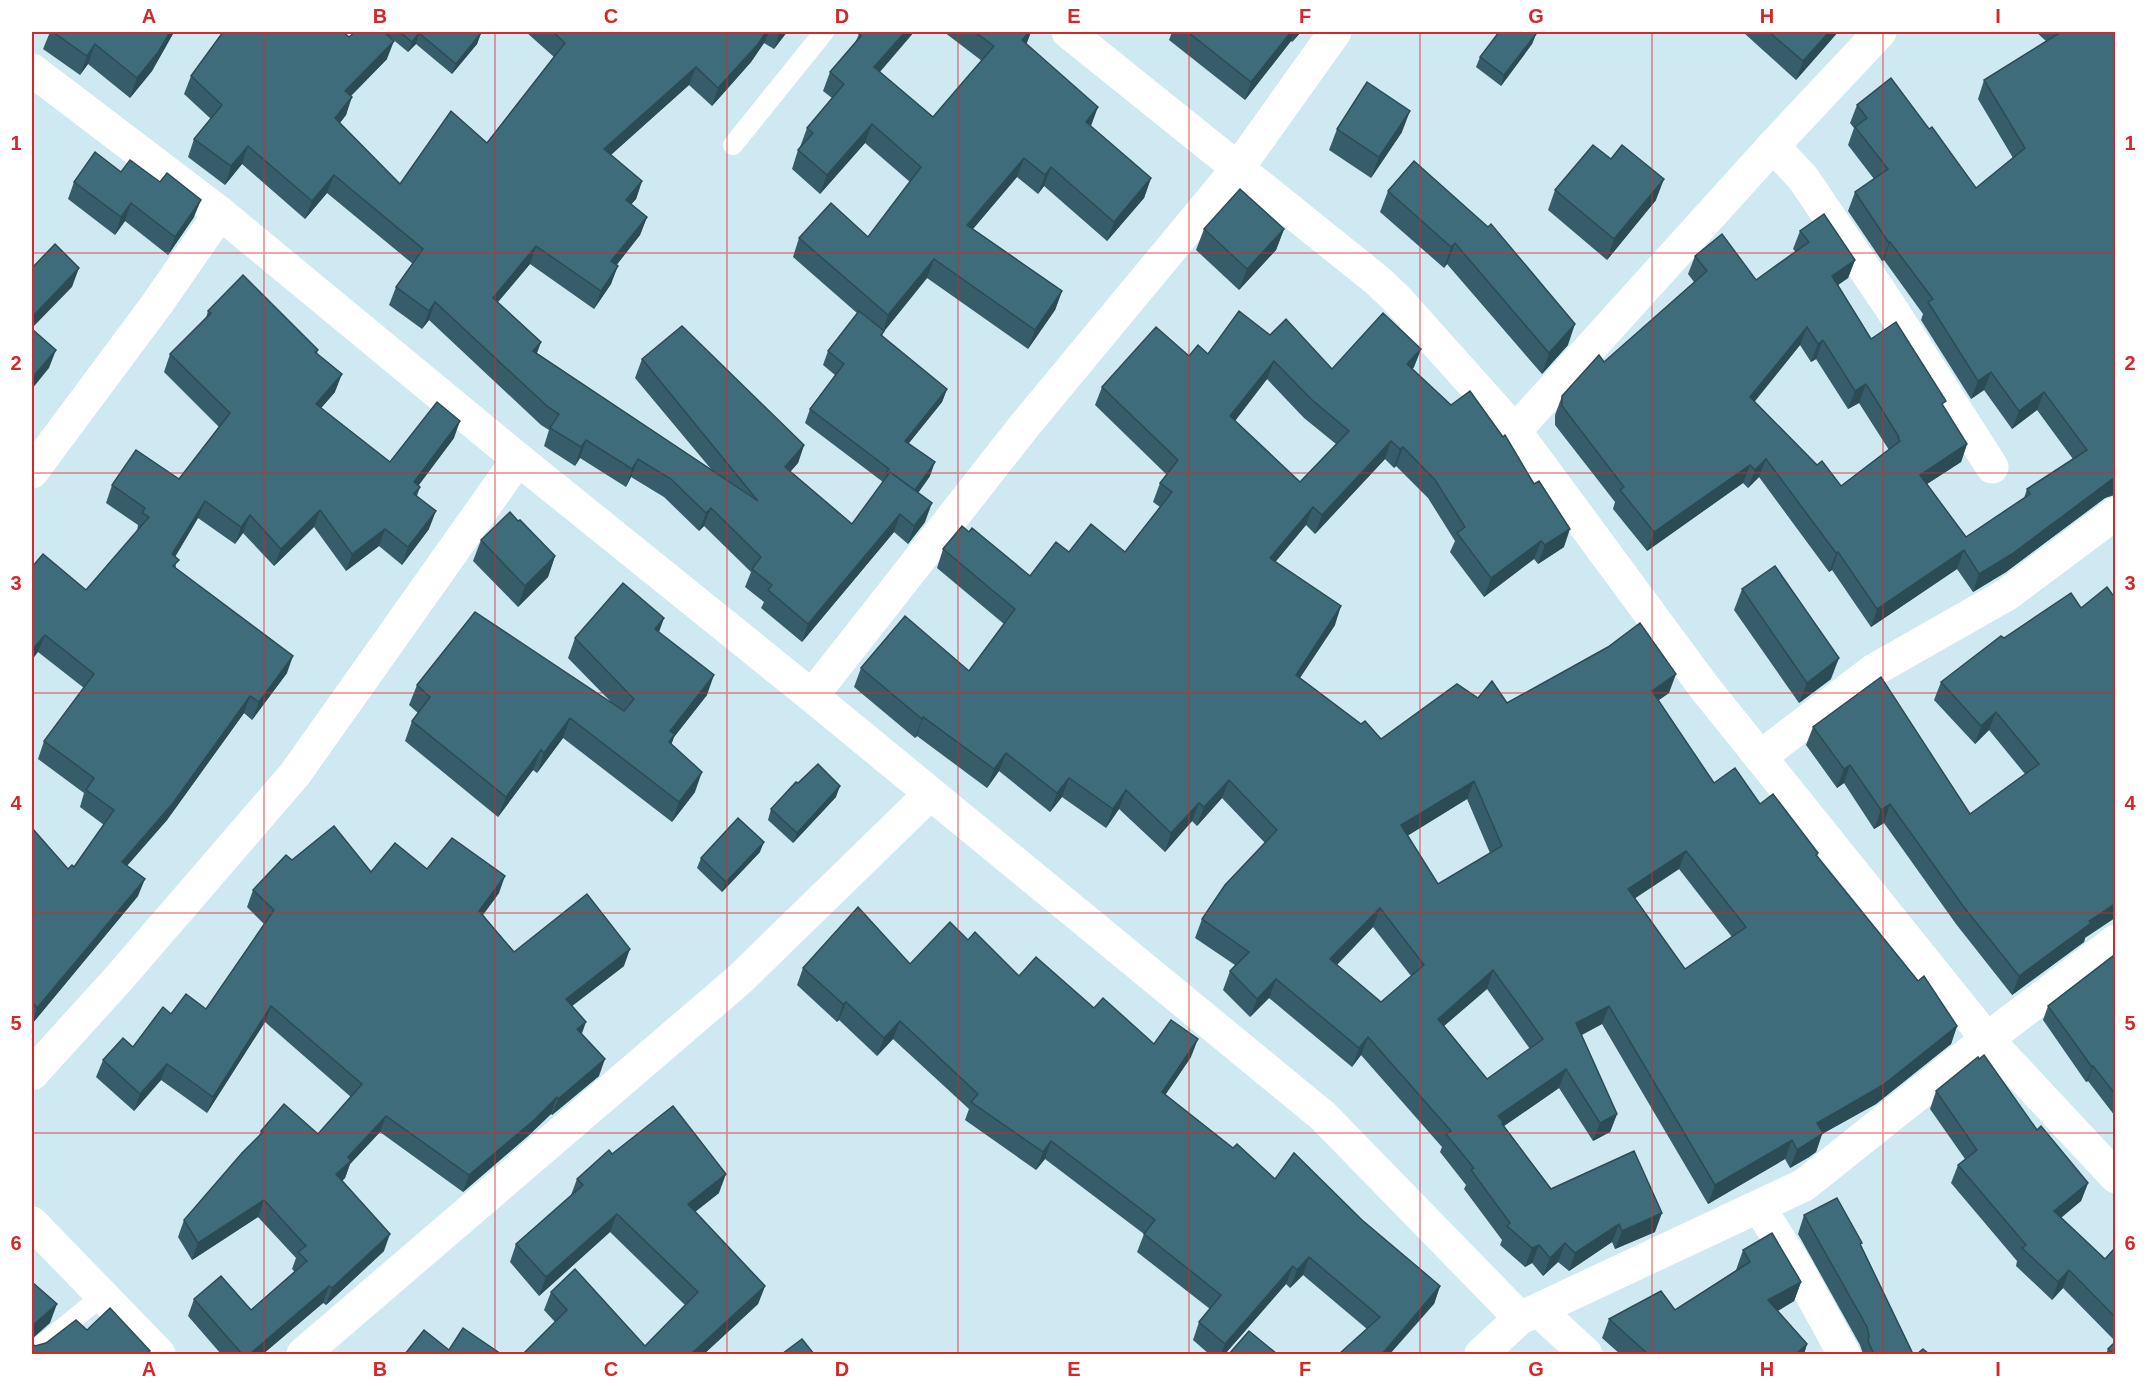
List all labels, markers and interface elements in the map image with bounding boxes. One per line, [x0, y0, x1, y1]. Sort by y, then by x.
text: A [142, 5, 156, 27]
text: B [373, 5, 387, 27]
text: C [604, 5, 618, 27]
text: D [835, 5, 849, 27]
text: E [1067, 5, 1081, 27]
text: F [1299, 5, 1311, 27]
text: G [1528, 5, 1544, 27]
text: H [1760, 5, 1774, 27]
text: I [1995, 5, 2001, 27]
text: 1 [10, 132, 22, 154]
text: 1 [2124, 132, 2136, 154]
text: 2 [10, 352, 22, 374]
text: 2 [2124, 352, 2136, 374]
text: 3 [10, 572, 22, 594]
text: 3 [2124, 572, 2136, 594]
text: 4 [10, 792, 22, 814]
text: 4 [2124, 792, 2136, 814]
text: 5 [10, 1012, 22, 1034]
text: 5 [2124, 1012, 2136, 1034]
text: 6 [10, 1232, 22, 1254]
text: 6 [2124, 1232, 2136, 1254]
text: A [142, 1358, 156, 1380]
text: B [373, 1358, 387, 1380]
text: C [604, 1358, 618, 1380]
text: D [835, 1358, 849, 1380]
text: E [1067, 1358, 1081, 1380]
text: F [1299, 1358, 1311, 1380]
text: G [1528, 1358, 1544, 1380]
text: H [1760, 1358, 1774, 1380]
text: I [1995, 1358, 2001, 1380]

